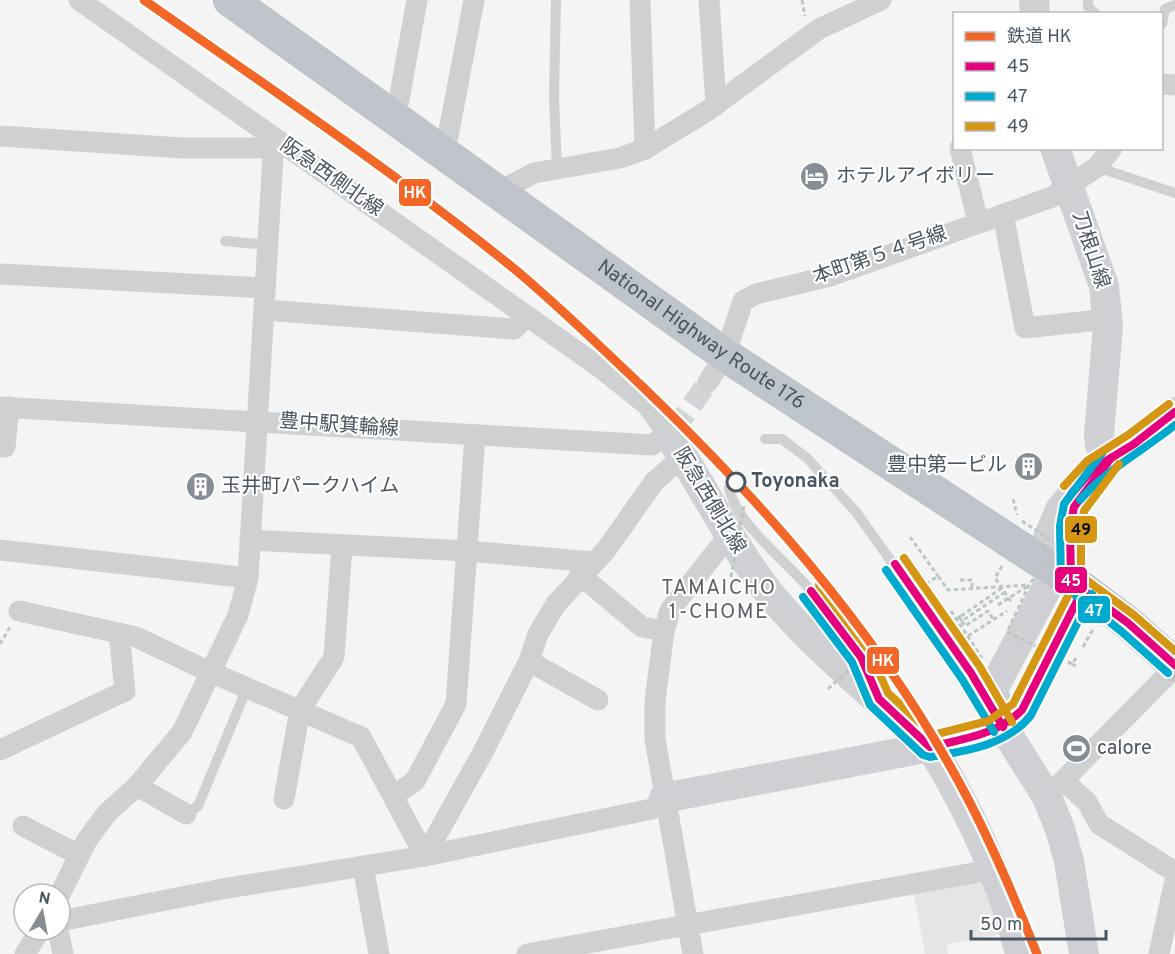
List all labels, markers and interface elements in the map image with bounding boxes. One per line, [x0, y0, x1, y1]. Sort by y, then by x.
legend [953, 12, 1163, 150]
text: 鉄道 HK [1007, 26, 1072, 49]
text: 45 [1007, 56, 1029, 79]
text: 47 [1007, 86, 1027, 109]
text: 49 [1007, 116, 1029, 139]
street label: 阪急西側北線 [274, 133, 388, 223]
hotel icon: ホテルアイボリー [799, 161, 831, 193]
place label: ホテルアイボリー [836, 164, 995, 190]
line badge: HK [398, 178, 432, 207]
text: HK [404, 184, 426, 204]
street label: 刀根山線 [1065, 208, 1115, 292]
street label: 本町第５４号線 [810, 221, 950, 291]
street label: National Highway Route 176 [592, 254, 810, 416]
street label: 豊中駅箕輪線 [278, 409, 400, 443]
street label: 阪急西側北線 [667, 443, 751, 559]
building icon: 豊中第一ビル [1012, 450, 1044, 482]
place label: 豊中第一ビル [887, 453, 1007, 479]
place label: Toyonaka [751, 469, 840, 495]
building icon: 玉井町パークハイム [184, 471, 216, 503]
marker: Toyonaka [726, 472, 746, 492]
place label: 玉井町パークハイム [221, 474, 399, 500]
line badge: 49 [1064, 515, 1098, 544]
text: 49 [1071, 521, 1091, 541]
line badge: 45 [1054, 566, 1088, 594]
text: 45 [1061, 572, 1081, 592]
district label: TAMAICHO 1-CHOME [661, 575, 777, 626]
line badge: 47 [1077, 595, 1111, 624]
text: 47 [1085, 602, 1103, 622]
line badge: HK [866, 646, 900, 675]
text: HK [872, 652, 894, 672]
sports icon: calore [1060, 733, 1092, 765]
place label: calore [1097, 736, 1152, 762]
north arrow [12, 882, 72, 942]
text: N [37, 888, 52, 910]
scale bar [971, 903, 1106, 941]
text: 50 m [980, 914, 1022, 937]

